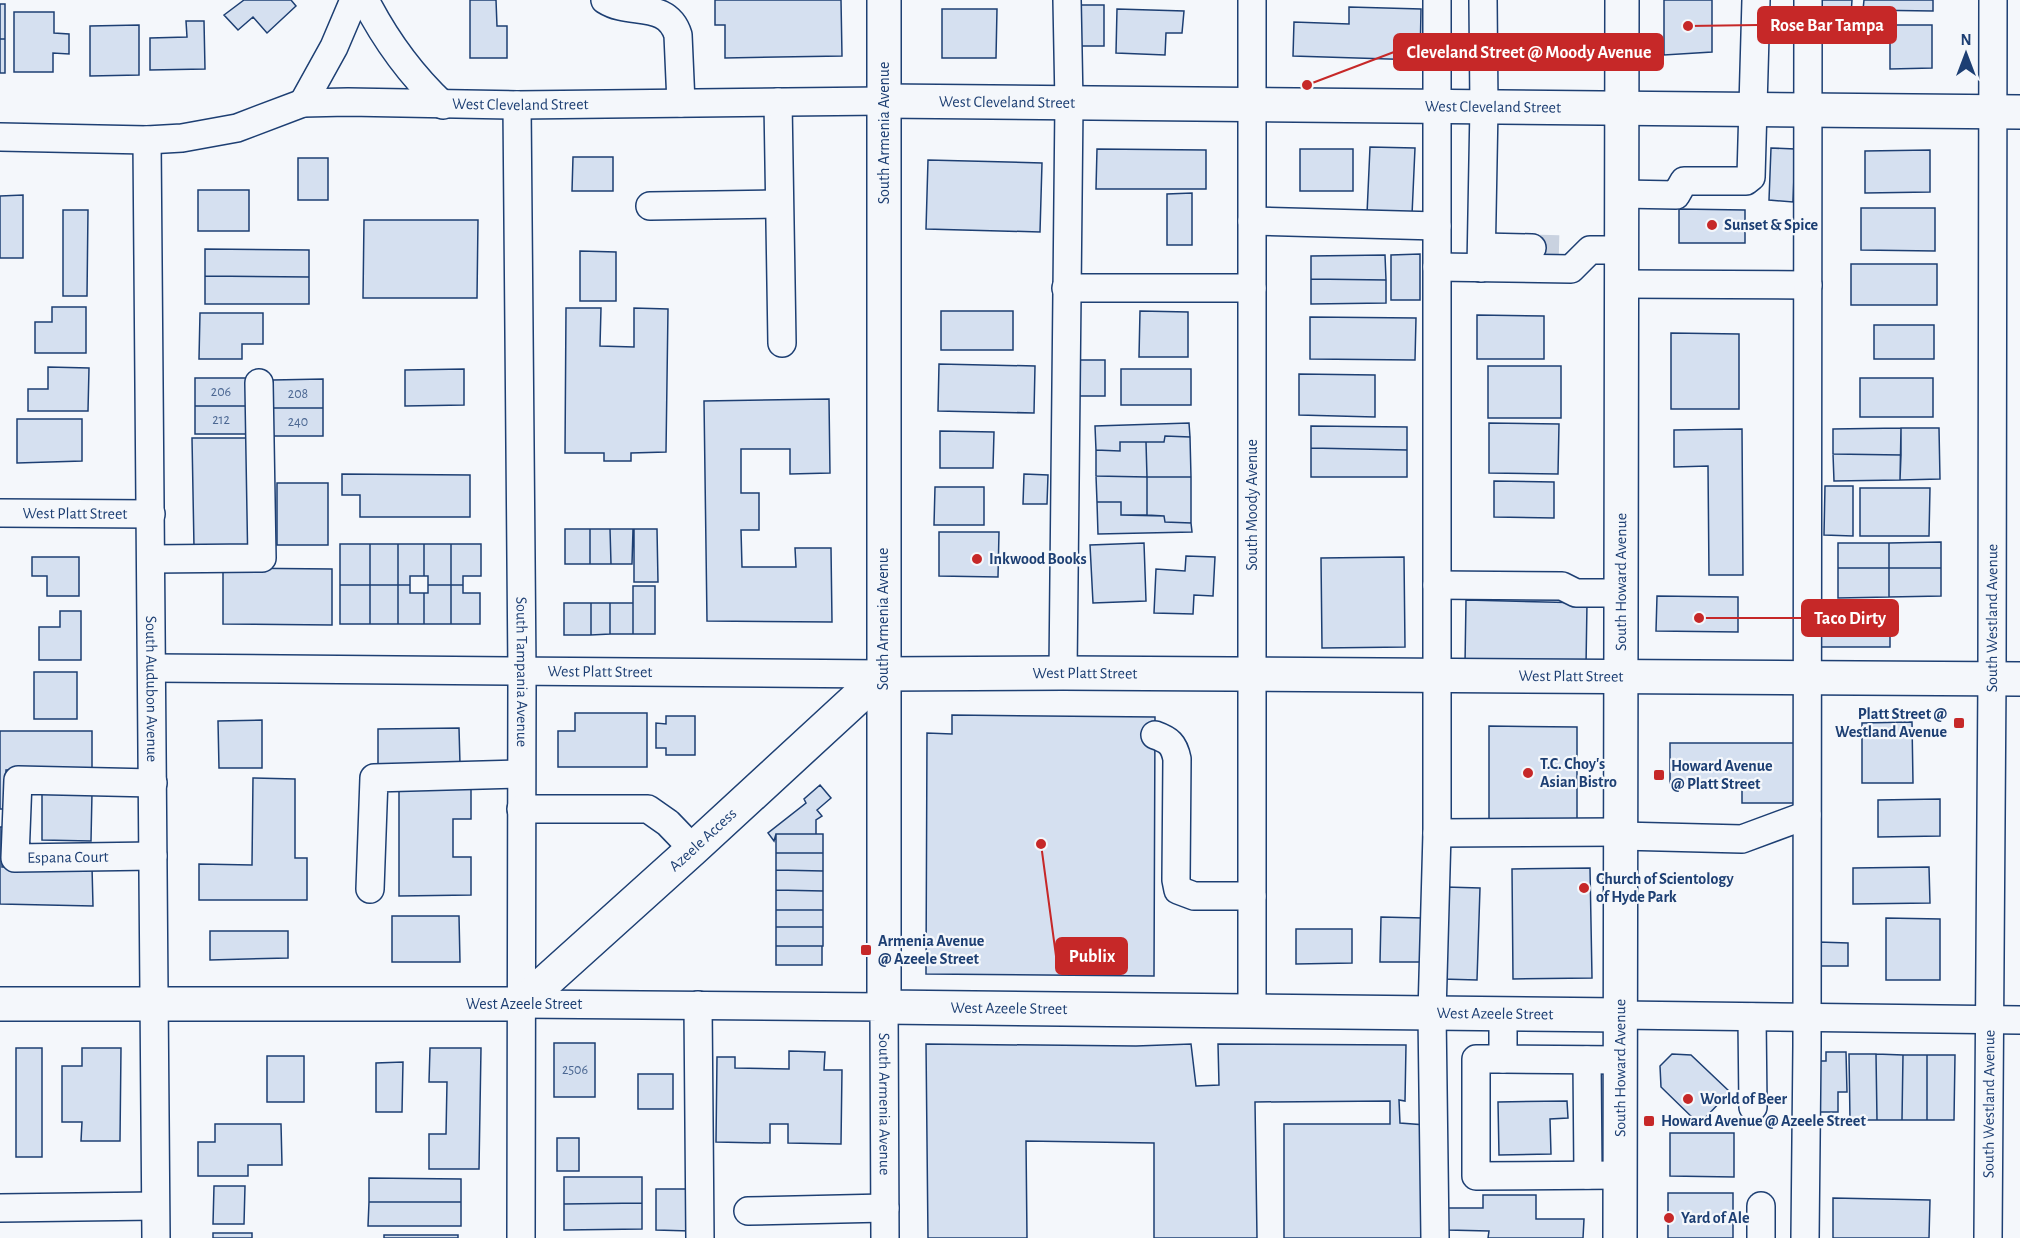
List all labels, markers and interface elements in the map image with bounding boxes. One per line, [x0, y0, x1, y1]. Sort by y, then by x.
callout: Rose Bar Tampa [1758, 7, 1896, 43]
text: Rose Bar Tampa [1770, 17, 1884, 35]
north arrow [1936, 24, 1996, 84]
text: N [1960, 32, 1972, 48]
callout: Cleveland Street @ Moody Avenue [1394, 34, 1663, 70]
text: Cleveland Street @ Moody Avenue [1407, 44, 1651, 62]
street label: South Armenia Avenue [876, 62, 892, 204]
street label: West Cleveland Street [939, 94, 1075, 111]
street label: West Cleveland Street [452, 96, 589, 113]
street label: West Cleveland Street [1425, 98, 1561, 116]
place label: Sunset & Spice [1724, 217, 1819, 233]
marker: Sunset & Spice [1705, 218, 1719, 232]
house number: 206 [211, 385, 231, 399]
house number: 208 [288, 387, 308, 401]
house number: 212 [212, 413, 230, 427]
house number: 240 [288, 415, 308, 429]
street label: South Moody Avenue [1244, 439, 1261, 571]
street label: West Platt Street [22, 505, 128, 522]
street label: South Howard Avenue [1613, 513, 1629, 651]
street label: South Westland Avenue [1984, 544, 2000, 692]
street label: South Armenia Avenue [875, 548, 891, 690]
place label: Inkwood Books [989, 551, 1087, 567]
marker: Inkwood Books [970, 552, 984, 566]
street label: South Tampania Avenue [513, 597, 530, 747]
callout: Taco Dirty [1802, 600, 1898, 636]
text: Taco Dirty [1814, 610, 1887, 628]
street label: South Audubon Avenue [143, 616, 160, 762]
street label: West Platt Street [547, 663, 653, 680]
street label: West Platt Street [1032, 665, 1138, 681]
street label: West Platt Street [1518, 668, 1623, 685]
place label: Platt Street @ Westland Avenue [1835, 706, 1947, 740]
marker: Platt Street @ Westland Avenue [1952, 716, 1966, 730]
place label: T.C. Choy's Asian Bistro [1540, 756, 1617, 790]
place label: Howard Avenue @ Platt Street [1671, 758, 1773, 792]
marker: T.C. Choy's Asian Bistro [1521, 766, 1535, 780]
marker: Howard Avenue @ Platt Street [1652, 768, 1666, 782]
street label: Azeele Access [666, 805, 740, 874]
street label: Espana Court [27, 849, 109, 866]
place label: Church of Scientology of Hyde Park [1596, 871, 1735, 906]
marker: Church of Scientology of Hyde Park [1577, 881, 1591, 895]
place label: Armenia Avenue @ Azeele Street [878, 933, 985, 967]
callout: Publix [1056, 938, 1127, 974]
marker: Armenia Avenue @ Azeele Street [859, 943, 873, 957]
text: Publix [1069, 948, 1116, 966]
street label: West Azeele Street [466, 996, 582, 1012]
street label: South Howard Avenue [1612, 999, 1628, 1137]
street label: West Azeele Street [951, 1000, 1067, 1017]
street label: West Azeele Street [1436, 1005, 1553, 1022]
street label: South Westland Avenue [1980, 1030, 1997, 1178]
street label: South Armenia Avenue [876, 1033, 893, 1175]
house number: 2506 [562, 1063, 588, 1077]
place label: World of Beer [1700, 1091, 1788, 1107]
marker: World of Beer [1681, 1092, 1695, 1106]
place label: Howard Avenue @ Azeele Street [1661, 1113, 1866, 1129]
marker: Howard Avenue @ Azeele Street [1642, 1114, 1656, 1128]
place label: Yard of Ale [1681, 1210, 1750, 1226]
marker: Yard of Ale [1662, 1211, 1676, 1225]

